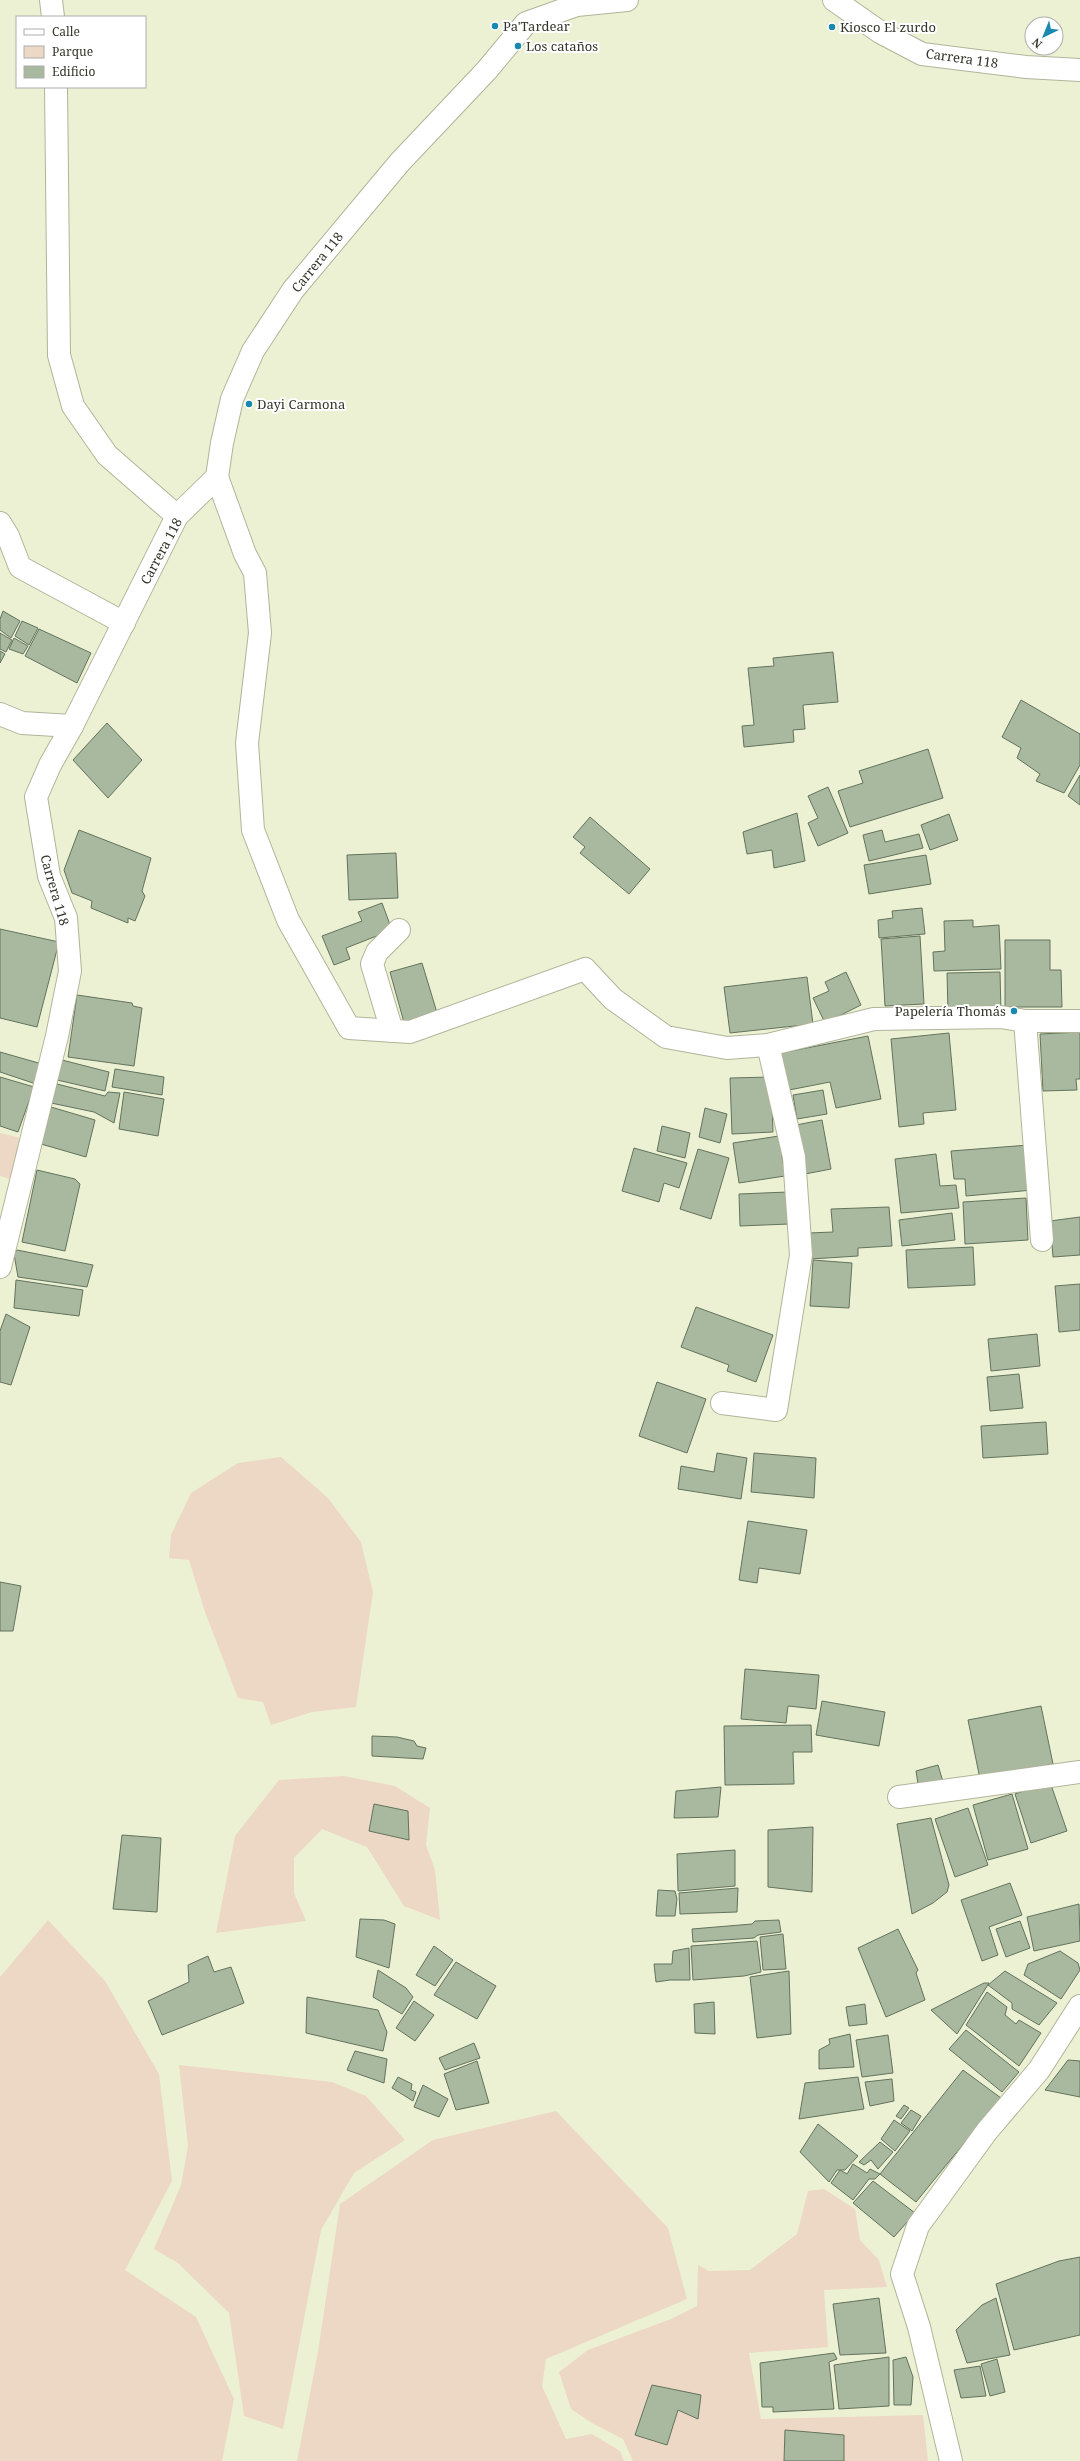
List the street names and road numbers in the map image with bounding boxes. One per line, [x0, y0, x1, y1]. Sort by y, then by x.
street label: Carrera 118 [925, 44, 999, 72]
street label: Carrera 118 [287, 228, 347, 296]
street label: Carrera 118 [136, 515, 186, 587]
street label: Carrera 118 [36, 852, 74, 928]

